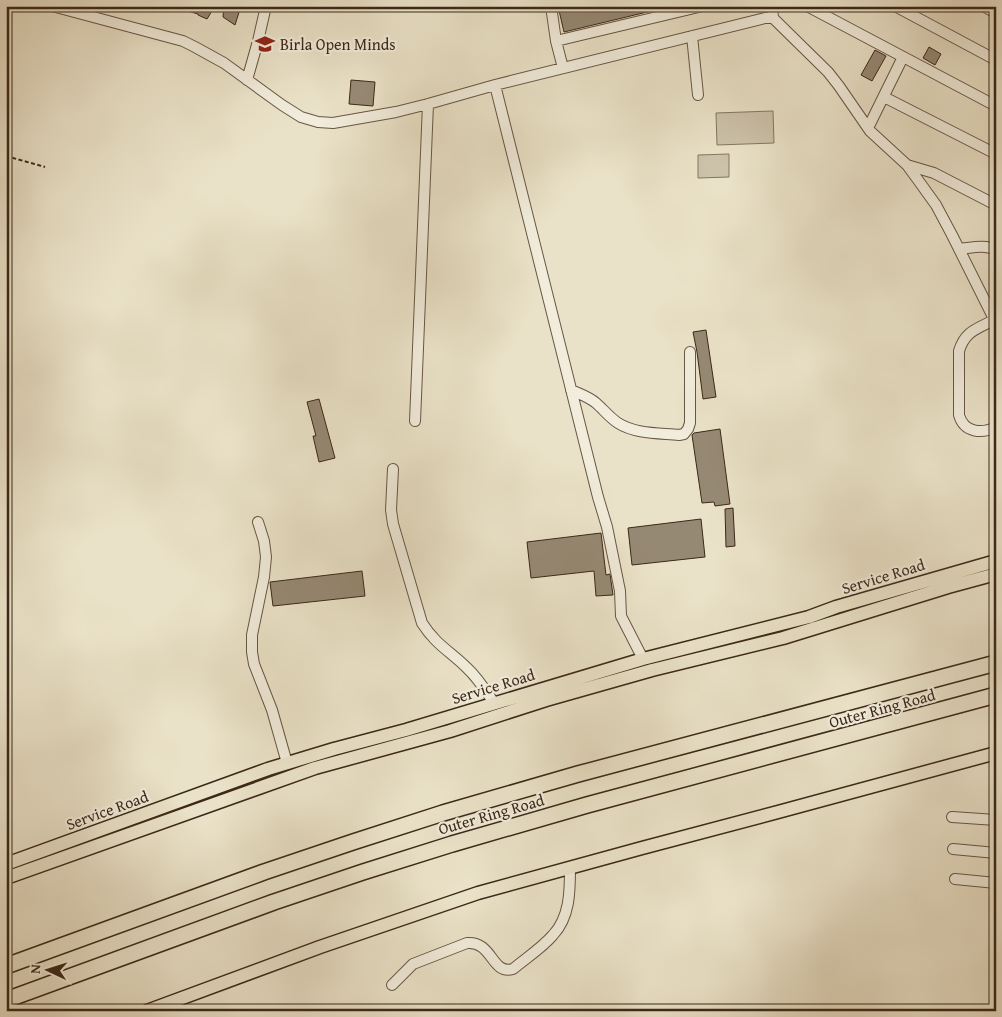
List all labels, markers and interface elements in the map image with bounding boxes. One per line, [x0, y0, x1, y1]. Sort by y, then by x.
place label: Birla Open Minds [280, 32, 396, 56]
school or university icon: Birla Open Minds [254, 33, 276, 55]
street label: Service Road [838, 552, 928, 600]
street label: Service Road [448, 662, 538, 710]
street label: Outer Ring Road [826, 682, 938, 734]
street label: Service Road [62, 784, 152, 836]
street label: Outer Ring Road [435, 787, 547, 841]
north arrow [22, 944, 72, 994]
text: N [25, 963, 45, 974]

